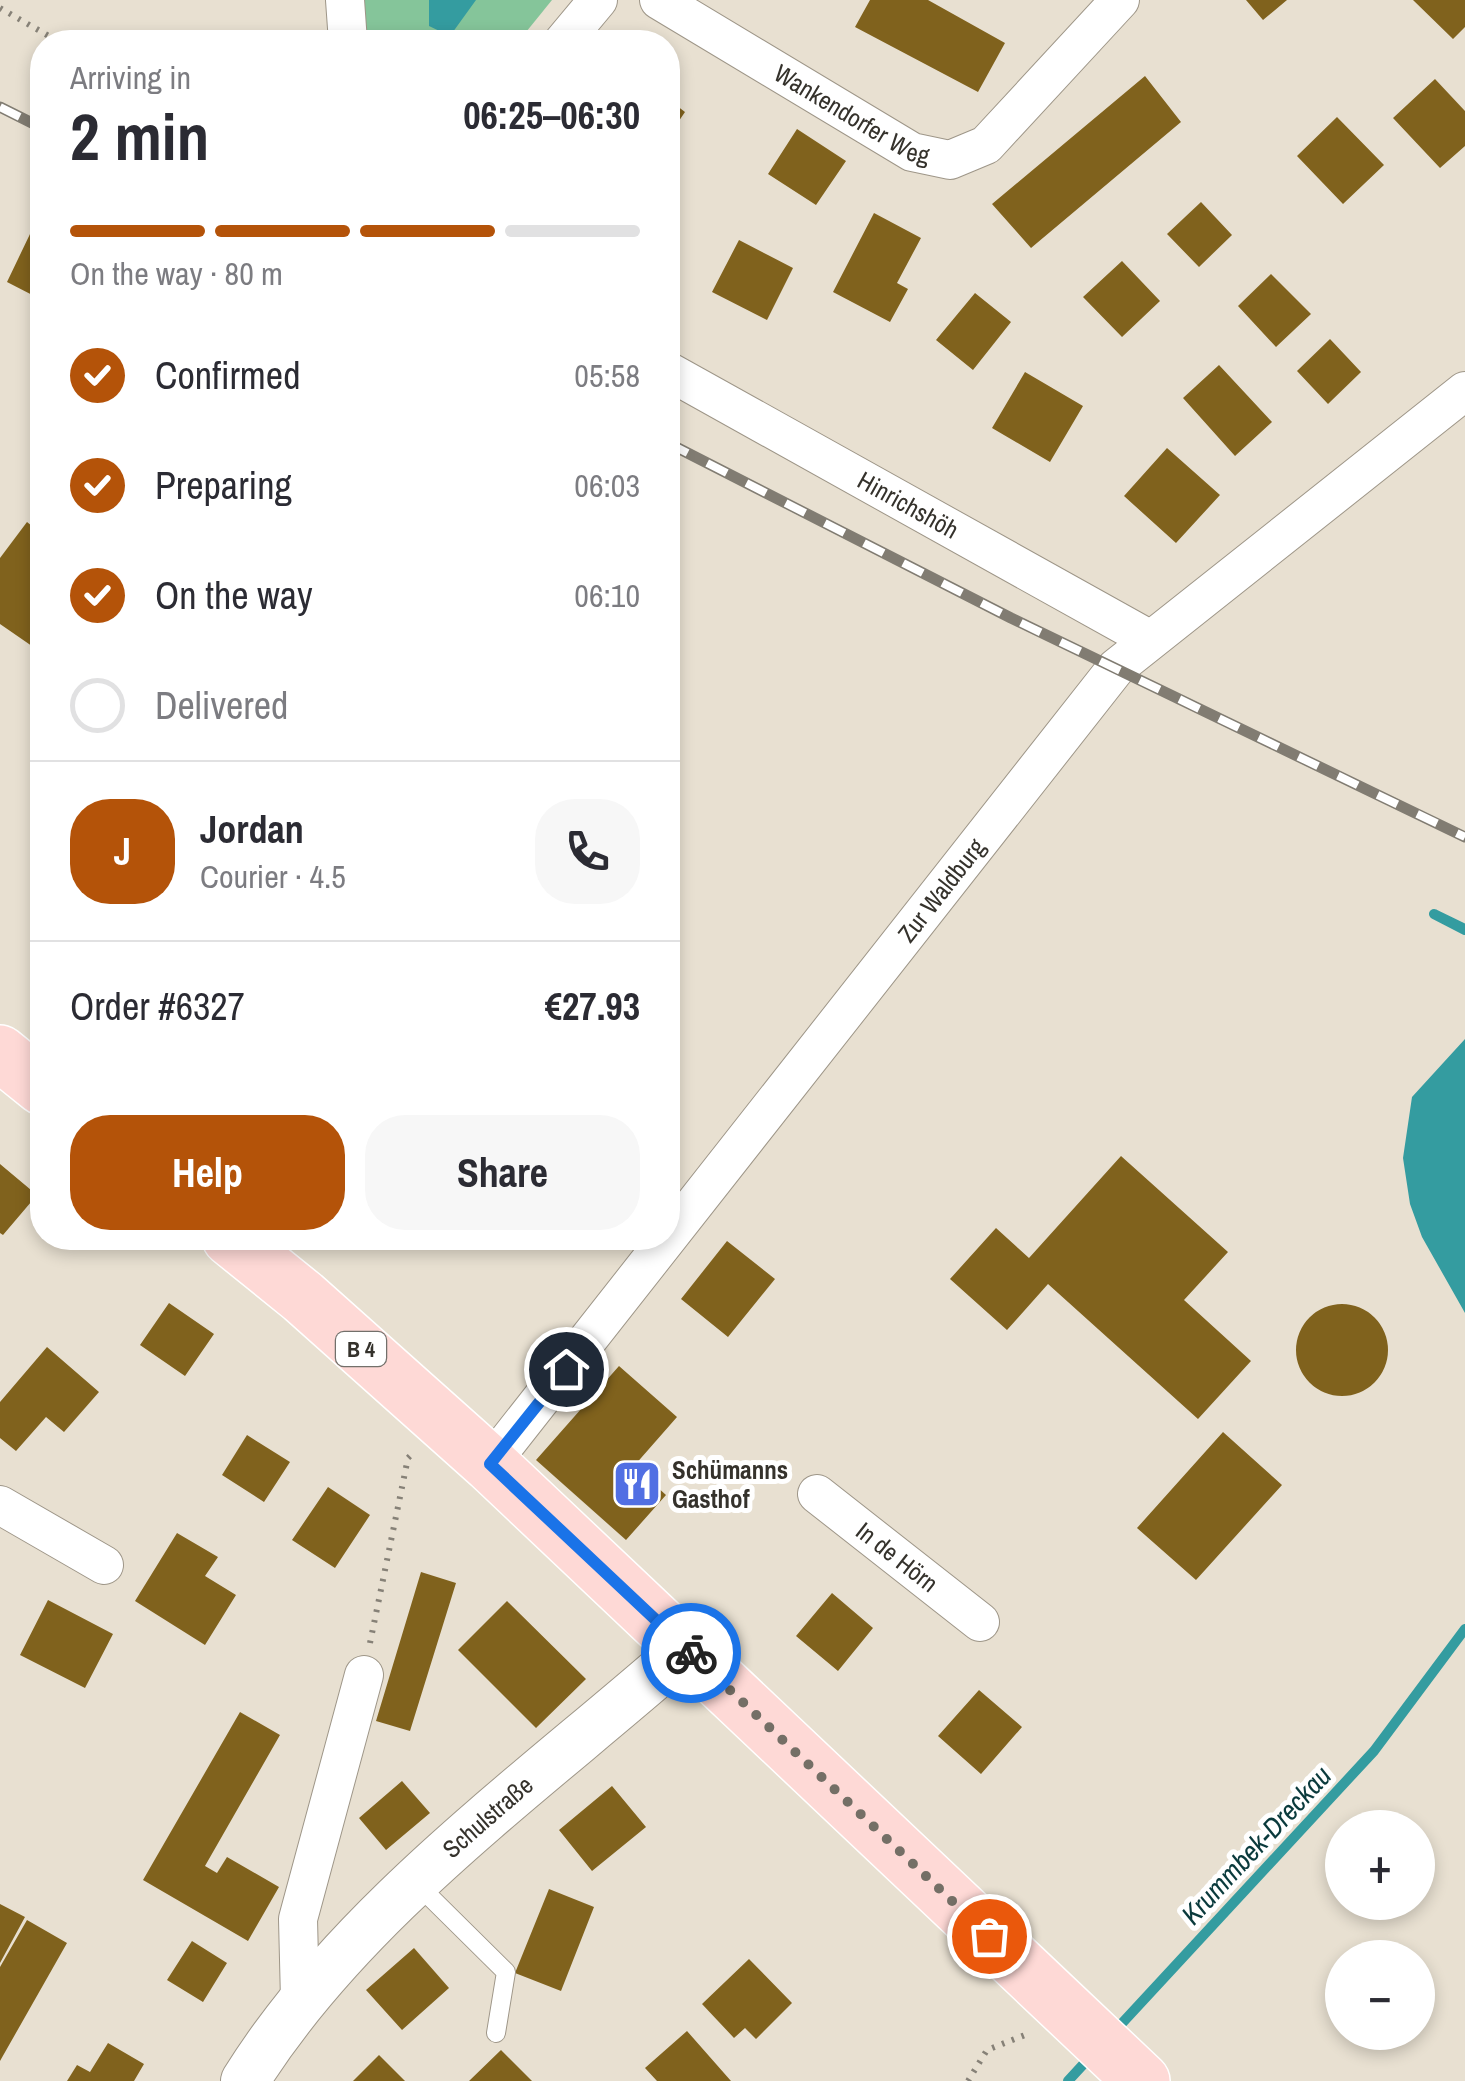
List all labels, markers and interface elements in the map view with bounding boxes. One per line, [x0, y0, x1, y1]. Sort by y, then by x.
text: Arriving in [70, 56, 191, 99]
street label: Wankendorfer Weg [768, 56, 933, 172]
text: 06:25–06:30 [463, 90, 640, 141]
text: 2 min [70, 93, 209, 180]
text: On the way · 80 m [70, 252, 283, 295]
icon: check [70, 348, 125, 403]
text: Confirmed [155, 350, 300, 401]
text: 05:58 [574, 354, 640, 397]
icon: check [70, 458, 125, 513]
text: Preparing [155, 460, 292, 511]
street label: Hinrichshöh [852, 463, 965, 547]
text: 06:03 [574, 464, 640, 507]
icon: check [70, 568, 125, 623]
text: On the way [155, 570, 313, 621]
text: 06:10 [574, 574, 640, 617]
text: Delivered [155, 680, 288, 731]
button: phone [535, 799, 640, 904]
text: Jordan [200, 804, 304, 855]
text: J [114, 826, 131, 877]
street label: Zur Waldburg [890, 831, 993, 949]
text: Courier · 4.5 [200, 855, 346, 898]
text: Order #6327 [70, 981, 245, 1032]
text: €27.93 [545, 981, 640, 1032]
button: Help [70, 1115, 345, 1230]
button: Share [365, 1115, 640, 1230]
pin [524, 1327, 609, 1412]
road number: B 4 [336, 1332, 386, 1366]
icon: home [539, 1342, 594, 1397]
place label: Schümanns Gasthof [672, 1453, 788, 1516]
restaurant icon: Schümanns Gasthof [611, 1458, 663, 1510]
street label: In de Hörn [849, 1514, 945, 1600]
courier [641, 1603, 741, 1703]
icon: bike [664, 1626, 719, 1681]
water label: Krummbek-Dreckau [1172, 1757, 1340, 1933]
street label: Schulstraße [435, 1768, 540, 1866]
map controls [1325, 1810, 1435, 2050]
button: + [1325, 1810, 1435, 1920]
pin [947, 1894, 1032, 1979]
icon: bag [962, 1909, 1017, 1964]
button: − [1325, 1940, 1435, 2050]

